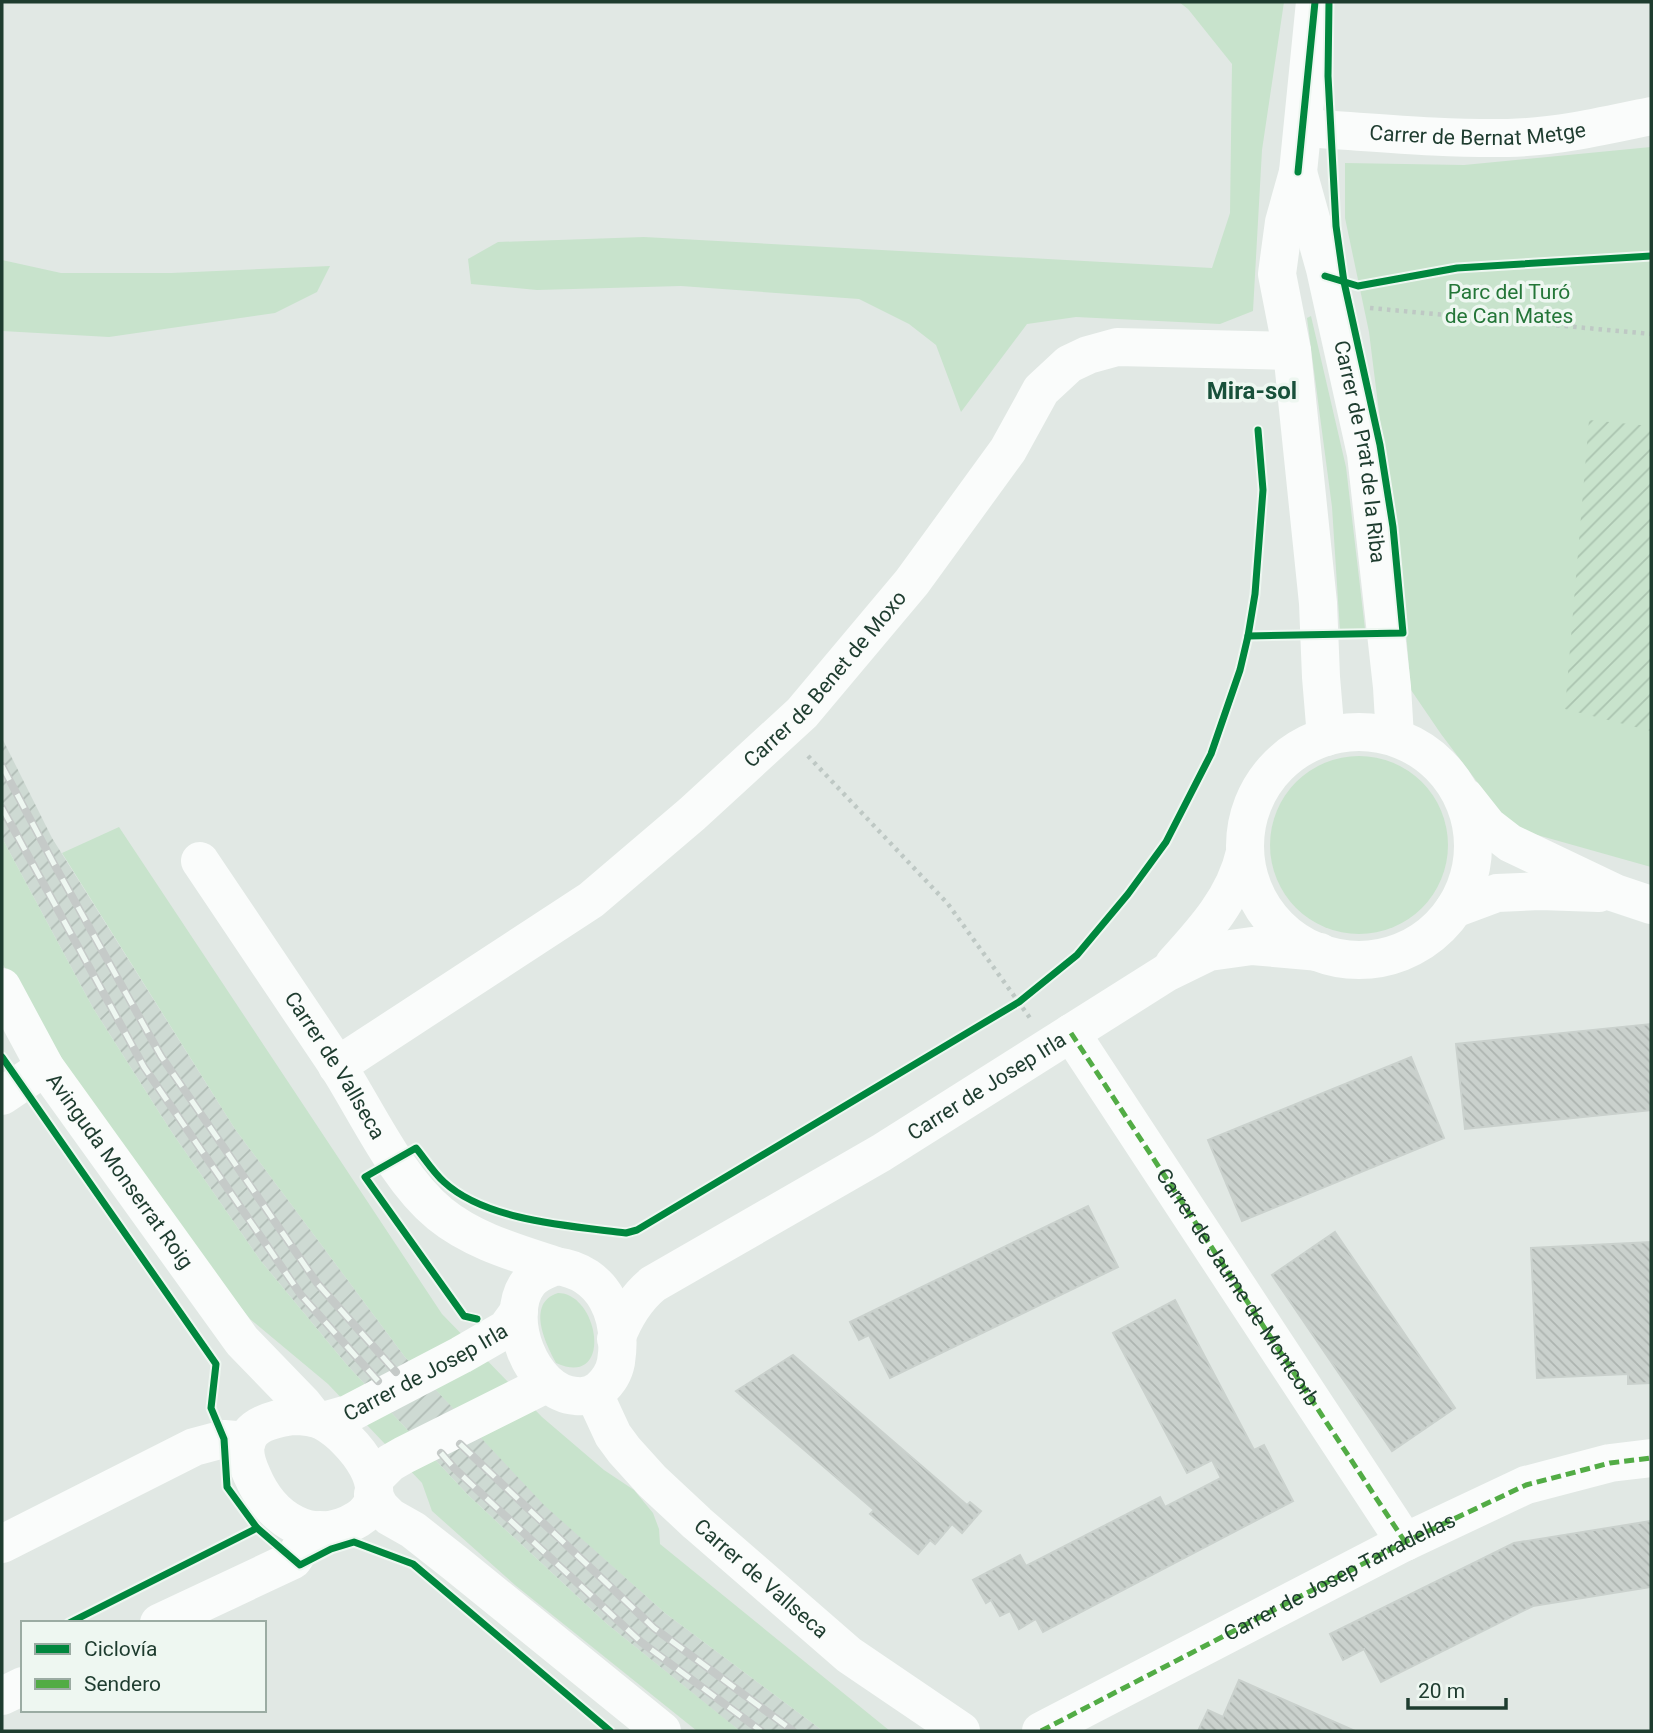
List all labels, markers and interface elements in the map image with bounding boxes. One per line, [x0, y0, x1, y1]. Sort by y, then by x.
street label: Carrer de Bernat Metge [1369, 118, 1588, 150]
park label: Parc del Turó de Can Mates [1445, 280, 1573, 328]
street label: Carrer de Prat de la Riba [1329, 338, 1390, 564]
district label: Mira-sol [1207, 377, 1297, 405]
street label: Carrer de Benet de Moxo [739, 586, 911, 772]
street label: Carrer de Vallseca [280, 987, 390, 1144]
street label: Carrer de Josep Irla [903, 1027, 1070, 1145]
street label: Avinguda Monserrat Roig [41, 1069, 198, 1274]
street label: Carrer de Jaume de Montcorb [1151, 1164, 1324, 1410]
street label: Carrer de Josep Irla [339, 1319, 512, 1426]
street label: Carrer de Josep Tarradellas [1220, 1508, 1459, 1646]
street label: Carrer de Vallseca [689, 1514, 833, 1643]
legend [21, 1621, 266, 1712]
text: Ciclovía [84, 1637, 158, 1661]
scale bar [1408, 1666, 1506, 1710]
text: Sendero [84, 1672, 161, 1696]
text: 20 m [1418, 1679, 1465, 1703]

